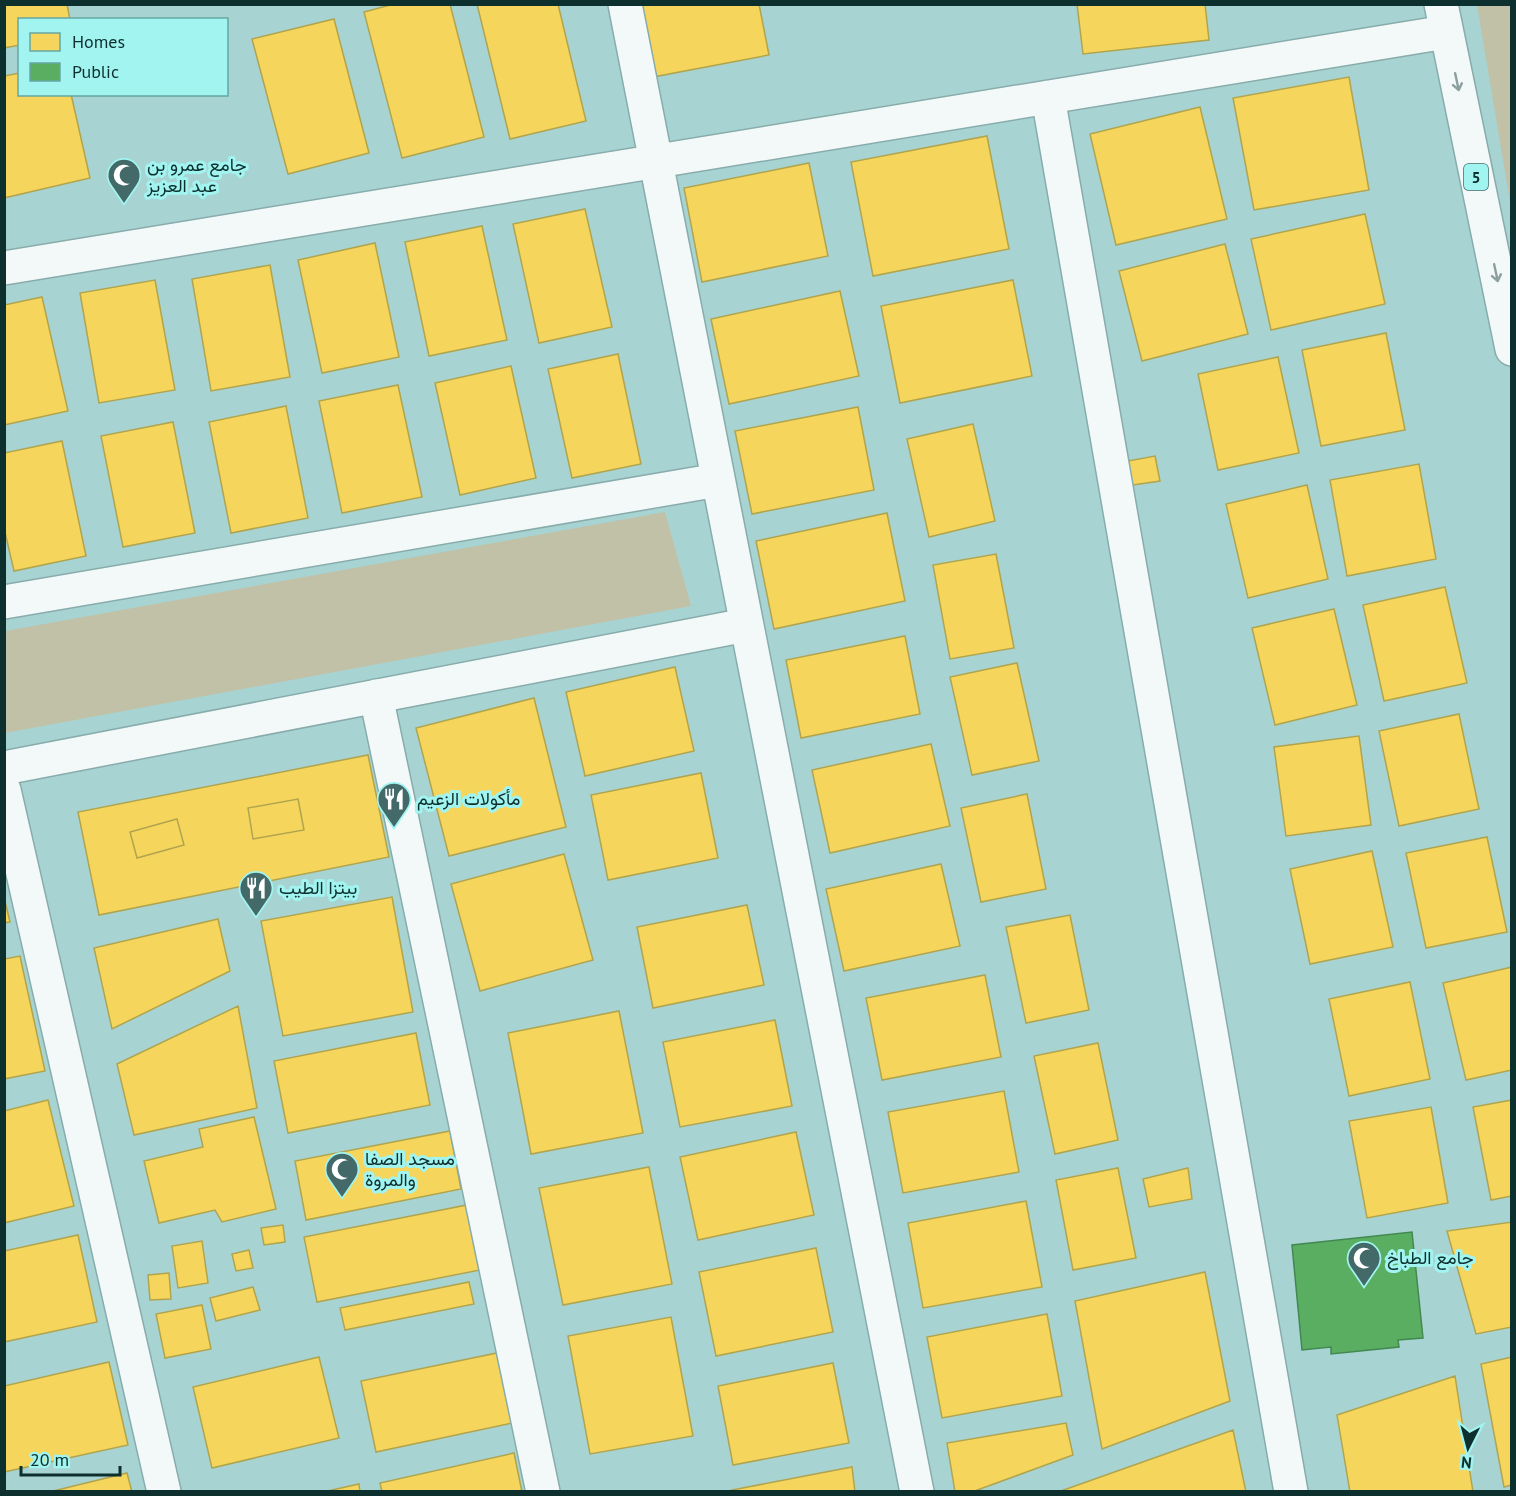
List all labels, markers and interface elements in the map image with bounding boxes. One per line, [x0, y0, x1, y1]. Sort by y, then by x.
legend [18, 18, 228, 96]
text: Homes [72, 30, 125, 53]
text: Public [72, 60, 119, 83]
one-way arrow [1452, 72, 1463, 92]
place label: جامع عمرو بن عبد العزيز [146, 153, 246, 197]
mosque icon: جامع عمرو بن عبد العزيز [106, 157, 142, 204]
road number: 5 [1464, 164, 1488, 190]
one-way arrow [1491, 263, 1502, 283]
restaurant icon: مأكولات الزعيم [376, 781, 412, 828]
place label: مأكولات الزعيم [417, 787, 520, 811]
restaurant icon: بيتزا الطيب [238, 870, 274, 917]
place label: بيتزا الطيب [279, 876, 357, 899]
place label: مسجد الصفا والمروة [365, 1147, 455, 1191]
mosque icon: مسجد الصفا والمروة [324, 1151, 360, 1198]
mosque icon: جامع الطباخ [1346, 1240, 1382, 1287]
place label: جامع الطباخ [1387, 1246, 1473, 1270]
north arrow [1438, 1418, 1498, 1478]
scale bar [21, 1439, 120, 1477]
text: 20 m [30, 1448, 69, 1471]
text: N [1460, 1452, 1473, 1473]

